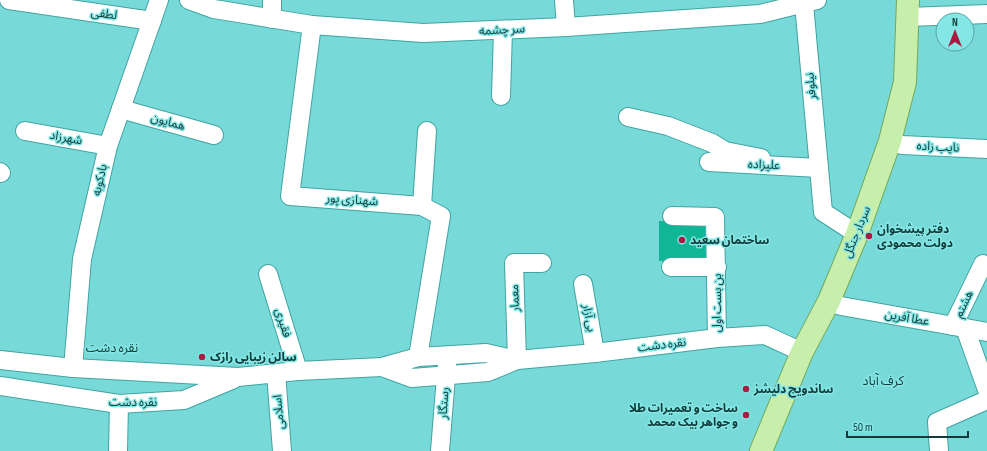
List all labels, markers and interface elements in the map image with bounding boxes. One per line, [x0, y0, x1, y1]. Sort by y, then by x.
street label: لطفی [90, 5, 118, 23]
north arrow [935, 12, 975, 52]
text: N [952, 16, 958, 29]
street label: سر چشمه [479, 21, 525, 39]
street label: نیلوفر [802, 72, 820, 101]
street label: همایون [149, 110, 187, 134]
street label: شهرزاد [48, 128, 84, 148]
street label: نایب زاده [916, 138, 960, 156]
street label: علیزاده [748, 157, 780, 173]
street label: بادکوبه [89, 163, 111, 197]
street label: شهنازی پور [324, 191, 379, 209]
street label: سردار جنگل [840, 204, 874, 260]
place label: دفتر پیشخوان دولت محمودی [877, 222, 953, 251]
marker: دفتر پیشخوان دولت محمودی [864, 231, 874, 241]
place label: ساختمان سعید [690, 233, 770, 248]
marker: ساختمان سعید [677, 235, 687, 245]
street label: بن بست اول [710, 274, 725, 332]
street label: معمار [507, 284, 523, 313]
street label: هشتم [951, 288, 978, 320]
street label: بی آزار [579, 302, 599, 333]
street label: فقیری [271, 307, 295, 339]
street label: عطا آفرین [884, 307, 930, 329]
street label: نقره دشت [637, 335, 687, 355]
district label: نقره دشت [86, 340, 138, 356]
place label: سالن زیبایی رازک [210, 350, 297, 365]
marker: سالن زیبایی رازک [197, 352, 207, 362]
district label: کرف آباد [862, 373, 904, 389]
place label: ساندویچ دلیشز [753, 382, 833, 398]
marker: ساندویچ دلیشز [741, 384, 751, 394]
street label: رستگار [435, 387, 453, 420]
street label: اسلامی [270, 394, 288, 430]
street label: نقره دشت [109, 395, 157, 410]
place label: ساخت و تعمیرات طلا و جواهر بیک محمد [629, 401, 738, 430]
marker: ساخت و تعمیرات طلا و جواهر بیک محمد [741, 410, 751, 420]
scale bar [847, 413, 968, 439]
text: 50 m [853, 420, 873, 435]

